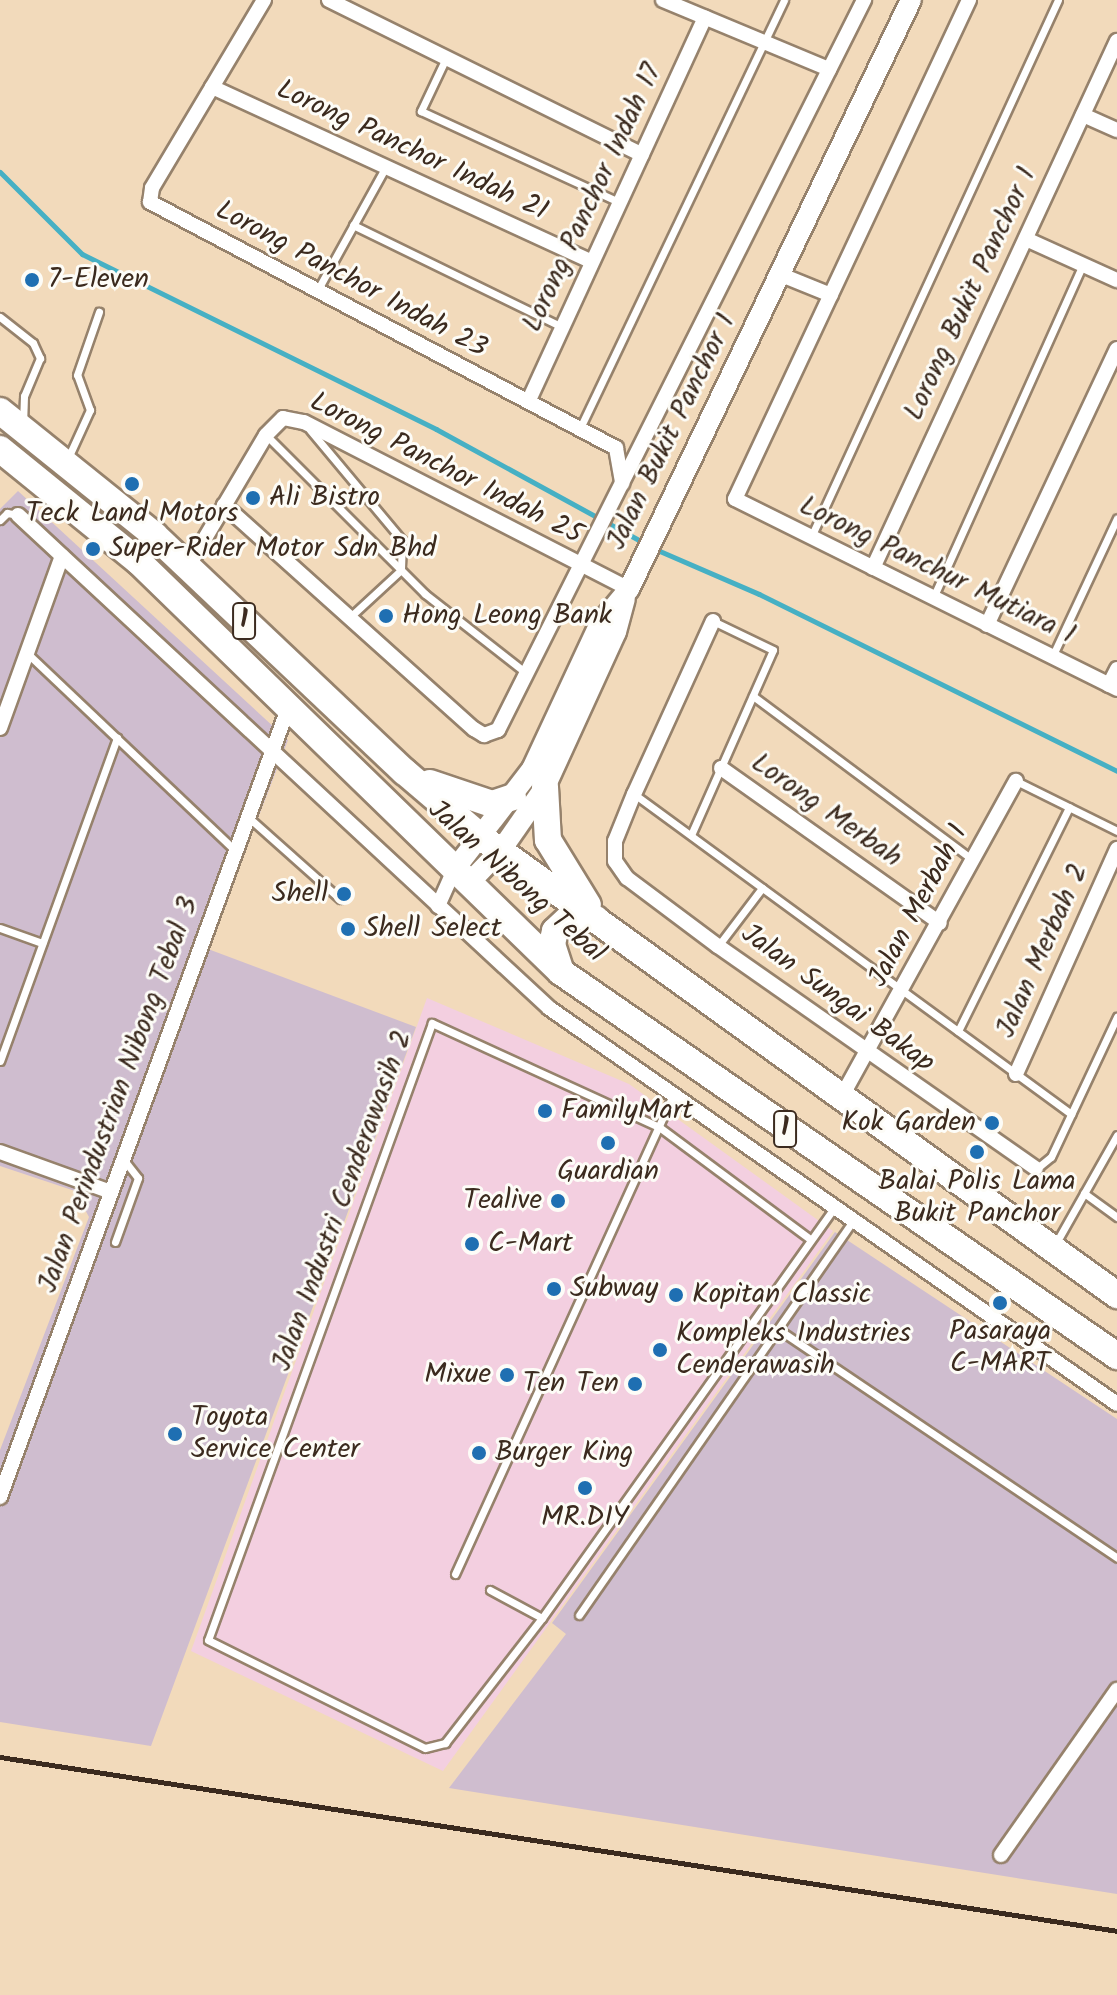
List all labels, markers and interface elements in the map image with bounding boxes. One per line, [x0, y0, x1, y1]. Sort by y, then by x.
street label: Lorong Panchor Indah 17 [516, 59, 670, 337]
street label: Lorong Panchor Indah 21 [271, 73, 553, 229]
street label: Lorong Bukit Panchor 1 [898, 162, 1044, 426]
street label: Lorong Panchor Indah 23 [210, 194, 492, 366]
place label: 7-Eleven [48, 263, 149, 297]
marker: 7-Eleven [23, 271, 41, 289]
street label: Jalan Bukit Panchor 1 [600, 309, 744, 555]
street label: Lorong Panchor Indah 25 [304, 386, 588, 552]
marker: Teck Land Motors [123, 475, 141, 493]
place label: Ali Bistro [269, 481, 380, 515]
marker: Ali Bistro [244, 489, 262, 507]
street label: Lorong Panchur Mutiara 1 [794, 490, 1080, 652]
place label: Teck Land Motors [26, 497, 238, 531]
place label: Super-Rider Motor Sdn Bhd [109, 532, 436, 566]
marker: Super-Rider Motor Sdn Bhd [84, 540, 102, 558]
road number: 1 [232, 599, 256, 643]
place label: Hong Leong Bank [402, 599, 612, 633]
marker: Hong Leong Bank [377, 607, 395, 625]
street label: Lorong Merbah [744, 747, 908, 875]
street label: Jalan Nibong Tebal [420, 794, 612, 970]
street label: Jalan Merbah 1 [862, 819, 976, 993]
street label: Jalan Merbah 2 [990, 859, 1096, 1043]
place label: Shell [272, 877, 328, 911]
marker: Shell [335, 885, 353, 903]
street label: Jalan Perindustrian Nibong Tebal 3 [32, 893, 206, 1297]
place label: Shell Select [364, 912, 502, 946]
street label: Jalan Sungai Bakap [734, 918, 940, 1080]
marker: Shell Select [339, 920, 357, 938]
street label: Jalan Industri Cenderawasih 2 [266, 1026, 420, 1376]
place label: FamilyMart [561, 1094, 693, 1128]
marker: FamilyMart [536, 1102, 554, 1120]
place label: Kok Garden [841, 1106, 976, 1140]
road number: 1 [773, 1107, 797, 1151]
marker: Kok Garden [983, 1114, 1001, 1132]
marker: Guardian [599, 1134, 617, 1152]
marker: Balai Polis Lama Bukit Panchor [968, 1143, 986, 1161]
place label: Guardian [557, 1155, 659, 1189]
place label: Balai Polis Lama Bukit Panchor [878, 1165, 1076, 1231]
place label: Tealive [463, 1184, 542, 1218]
marker: Tealive [549, 1192, 567, 1210]
place label: C-Mart [488, 1227, 573, 1261]
marker: C-Mart [463, 1235, 481, 1253]
place label: Subway [570, 1272, 658, 1306]
place label: Kopitan Classic [692, 1278, 871, 1312]
marker: Subway [545, 1280, 563, 1298]
marker: Kopitan Classic [667, 1286, 685, 1304]
marker: Pasaraya C-MART [991, 1294, 1009, 1312]
place label: Pasaraya C-MART [949, 1315, 1051, 1381]
place label: Kompleks Industries Cenderawasih [676, 1317, 911, 1383]
marker: Kompleks Industries Cenderawasih [651, 1341, 669, 1359]
place label: Mixue [424, 1358, 491, 1392]
marker: Mixue [498, 1366, 516, 1384]
place label: Ten Ten [523, 1367, 619, 1401]
marker: Ten Ten [626, 1375, 644, 1393]
place label: Toyota Service Center [191, 1401, 360, 1467]
marker: Toyota Service Center [166, 1425, 184, 1443]
place label: Burger King [495, 1436, 633, 1470]
marker: Burger King [470, 1444, 488, 1462]
marker: MR.DIY [576, 1479, 594, 1497]
place label: MR.DIY [541, 1501, 629, 1535]

